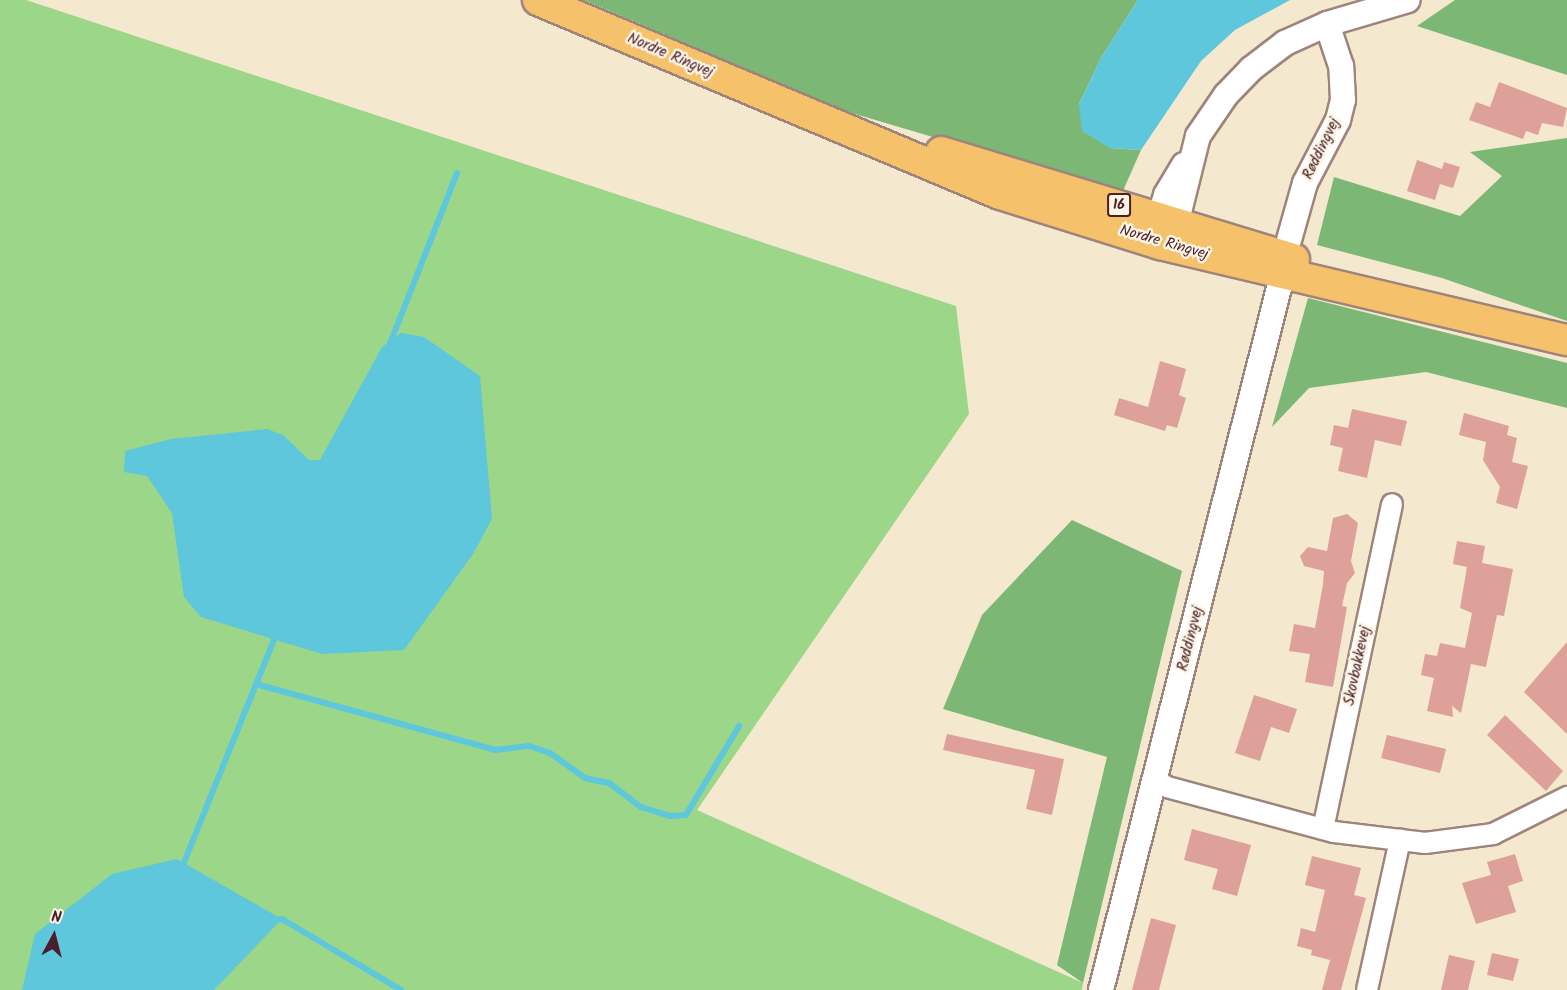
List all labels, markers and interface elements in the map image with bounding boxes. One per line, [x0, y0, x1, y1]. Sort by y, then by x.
street label: Nordre Ringvej [624, 30, 716, 82]
street label: Røddingvej [1299, 115, 1345, 183]
road number: 16 [1107, 194, 1131, 216]
street label: Nordre Ringvej [1118, 222, 1210, 264]
street label: Røddingvej [1174, 605, 1208, 673]
street label: Skovbakkevej [1341, 625, 1375, 707]
text: N [50, 905, 63, 931]
north arrow [24, 906, 84, 966]

